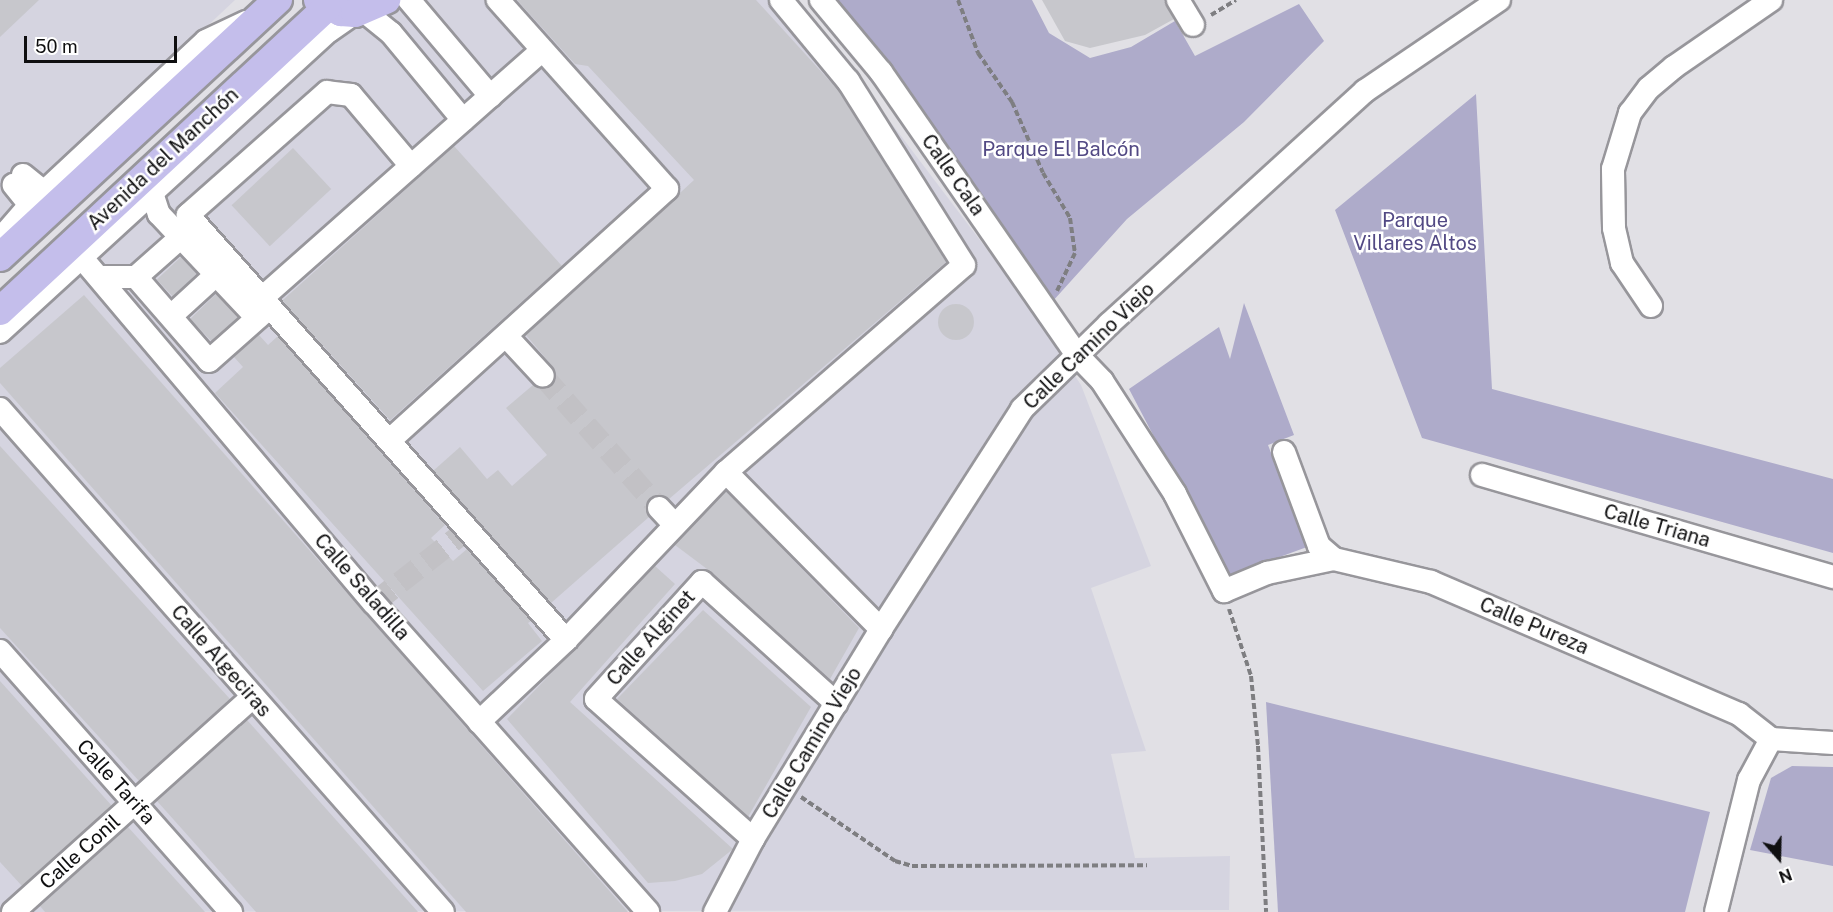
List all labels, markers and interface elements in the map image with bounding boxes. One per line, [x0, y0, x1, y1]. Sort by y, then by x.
scale bar [27, 24, 180, 62]
text: 50 m [35, 36, 78, 57]
street label: Avenida del Manchón [82, 83, 244, 235]
street label: Calle Cala [916, 130, 990, 220]
park label: Parque El Balcón [982, 137, 1140, 161]
park label: Parque Villares Altos [1353, 208, 1477, 255]
street label: Calle Camino Viejo [1018, 277, 1160, 415]
street label: Calle Triana [1601, 499, 1713, 553]
street label: Calle Saladilla [309, 529, 415, 645]
street label: Calle Alginet [602, 585, 700, 691]
street label: Calle Pureza [1476, 592, 1592, 660]
street label: Calle Algeciras [166, 600, 276, 722]
street label: Calle Camino Viejo [757, 663, 867, 823]
street label: Calle Tarifa [72, 735, 160, 829]
street label: Calle Conil [35, 810, 125, 894]
north arrow [1749, 828, 1809, 888]
text: N [1776, 864, 1794, 886]

